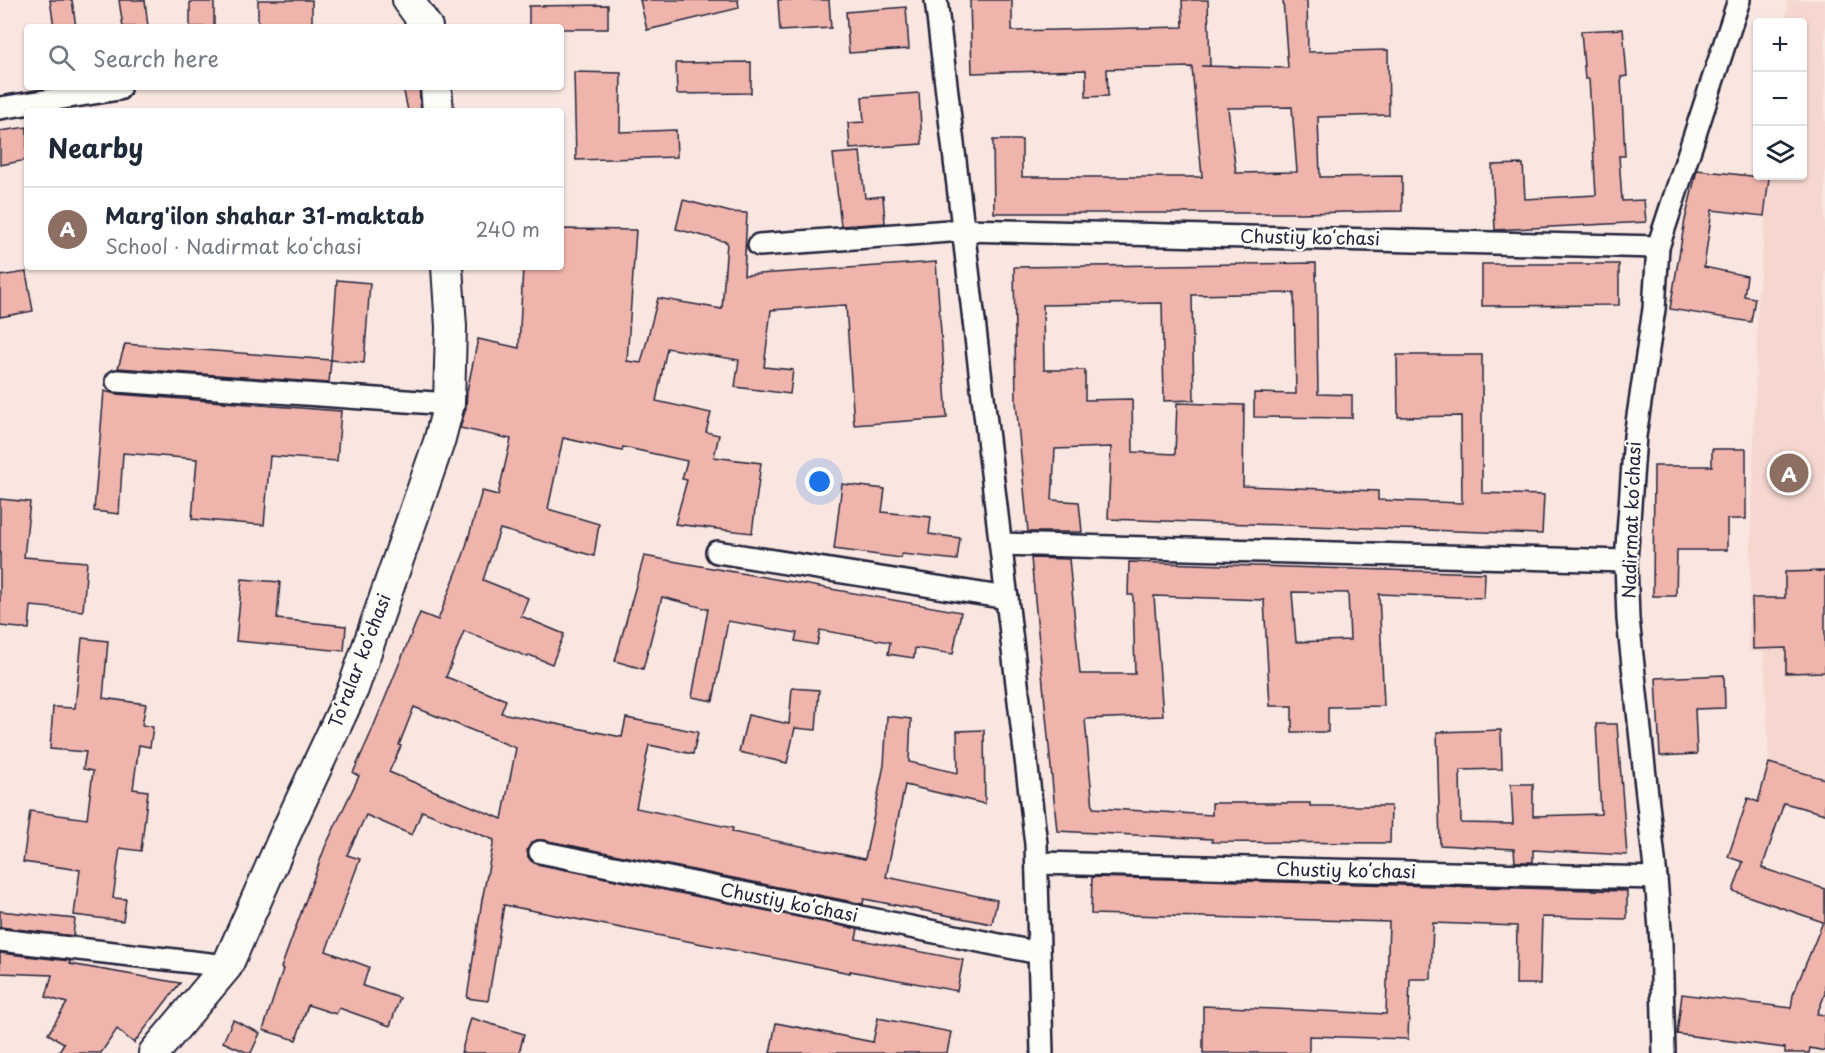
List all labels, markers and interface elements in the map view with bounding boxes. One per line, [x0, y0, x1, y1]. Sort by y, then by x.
map controls [1753, 18, 1807, 180]
button: + [1753, 18, 1807, 72]
search box [24, 24, 564, 90]
icon: search [45, 41, 78, 74]
text: Search here [93, 41, 219, 74]
button: − [1753, 72, 1807, 126]
button: layers [1753, 126, 1807, 180]
text: Nearby [48, 128, 143, 167]
text: Marg'ilon shahar 31-maktab [105, 198, 424, 231]
text: A [60, 214, 75, 244]
text: 240 m [475, 214, 540, 244]
street label: Chustiy koʻchasi [1240, 222, 1380, 251]
text: School · Nadirmat koʻchasi [105, 231, 362, 261]
street label: Nadirmat koʻchasi [1614, 441, 1647, 599]
pin: A [1770, 450, 1808, 496]
your location [805, 467, 834, 496]
street label: Toʻralar koʻchasi [321, 589, 397, 732]
street label: Chustiy koʻchasi [1276, 855, 1416, 884]
street label: Chustiy koʻchasi [718, 875, 861, 928]

